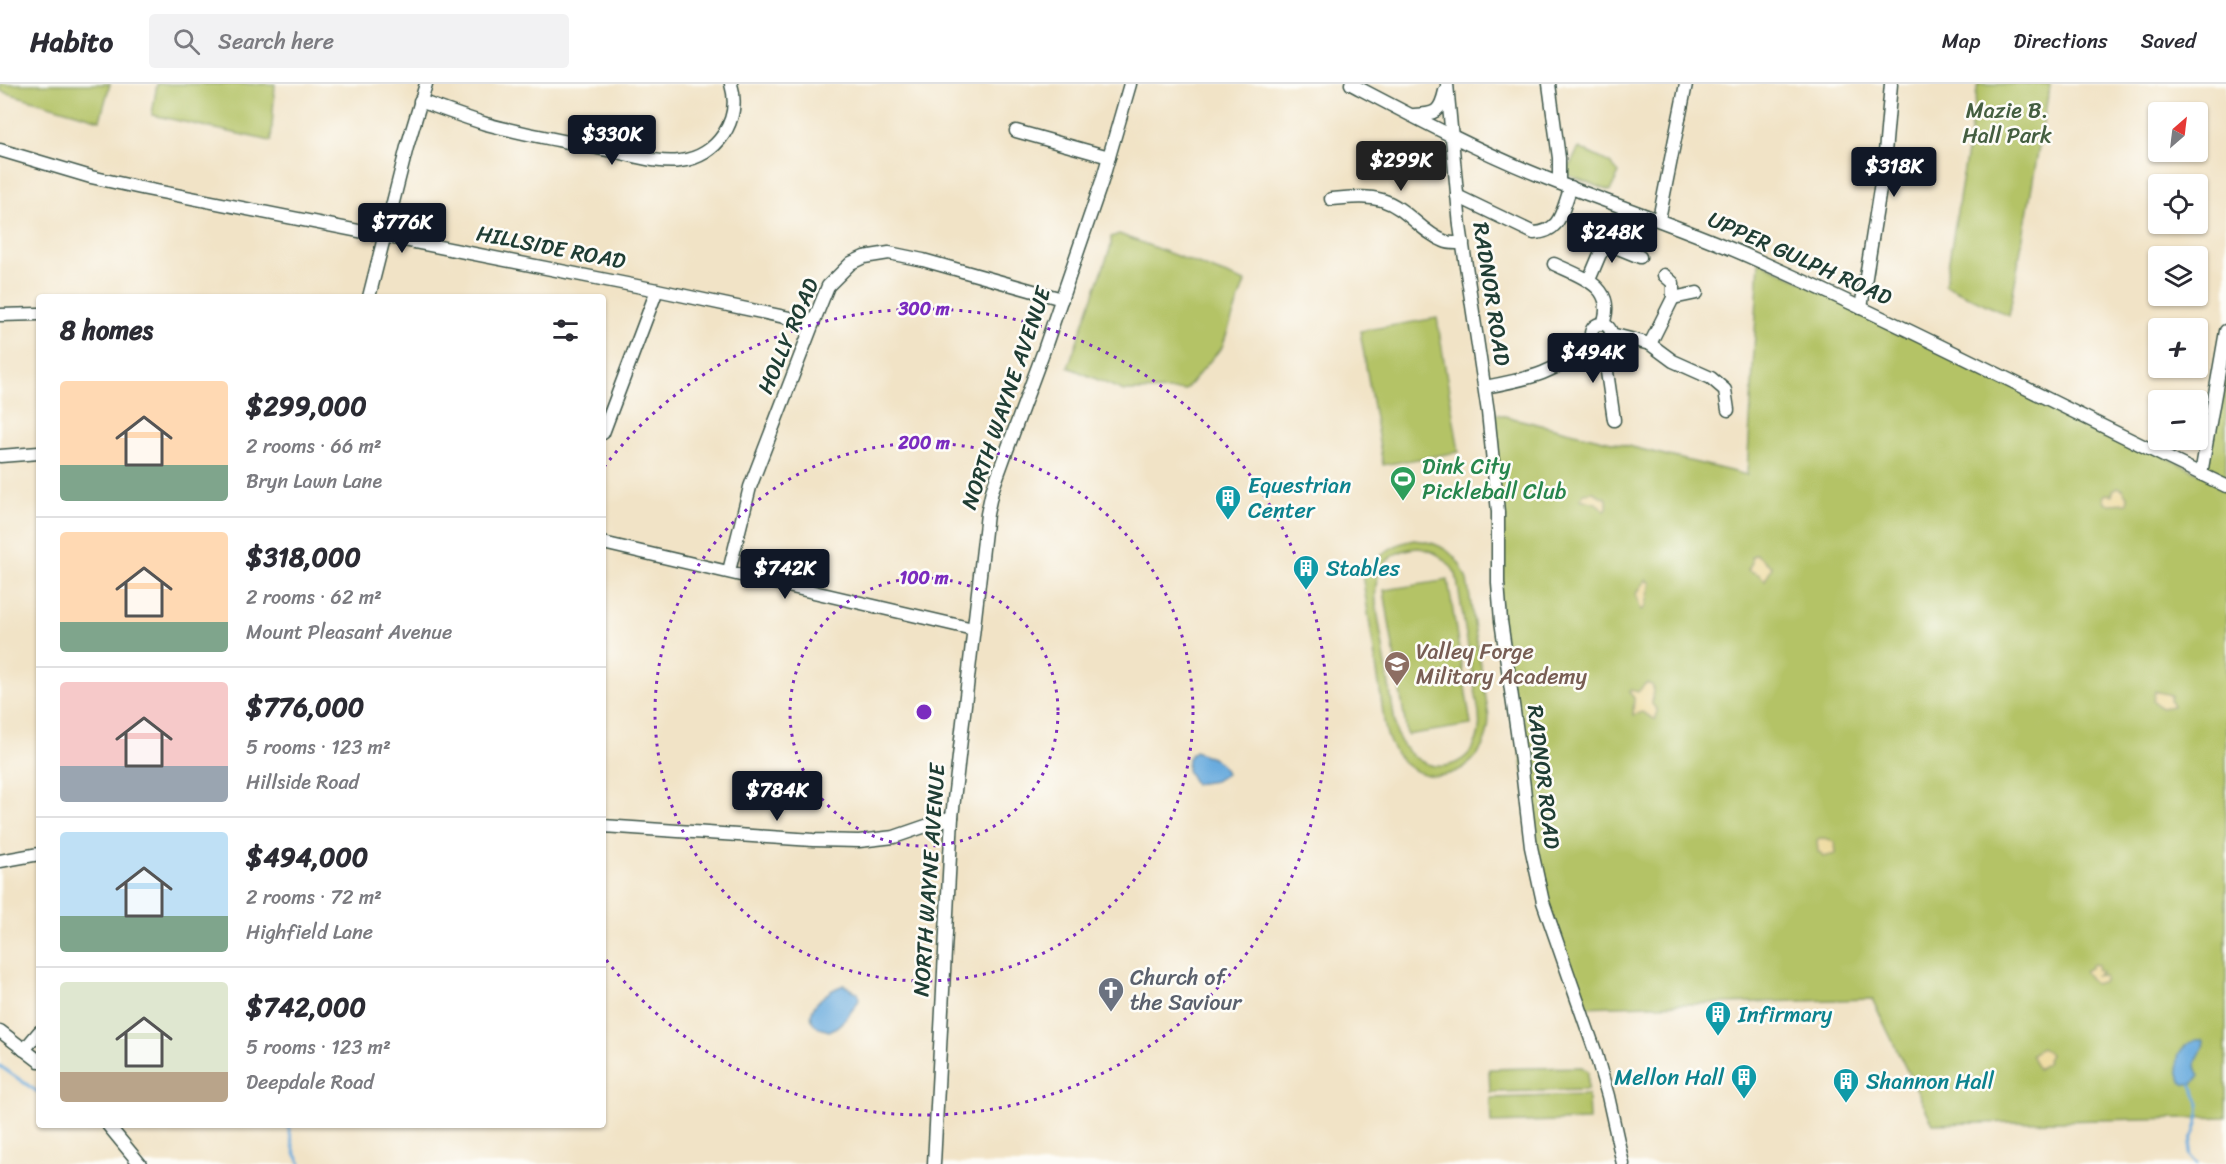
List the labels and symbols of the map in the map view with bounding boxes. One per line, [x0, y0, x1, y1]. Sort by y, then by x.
park label: Mazie B. Hall Park [1962, 91, 2052, 155]
north arrow [2148, 102, 2208, 162]
pin: $330K [570, 115, 654, 166]
pin: $299K [1359, 141, 1443, 192]
pin: $318K [1852, 147, 1936, 198]
street label: UPPER GULPH ROAD [1701, 200, 1899, 316]
pin: $776K [360, 203, 444, 254]
street label: HILLSIDE ROAD [473, 213, 630, 281]
pin: $248K [1570, 213, 1654, 264]
street label: RADNOR ROAD [1461, 219, 1523, 369]
street label: HOLLY ROAD [746, 272, 830, 400]
street label: NORTH WAYNE AVENUE [950, 280, 1063, 515]
text: 300 m [897, 293, 950, 325]
pin: $494K [1551, 333, 1635, 384]
text: 200 m [897, 427, 950, 459]
place label: Dink City Pickleball Club [1422, 447, 1567, 511]
sports icon: Dink City Pickleball Club [1388, 464, 1418, 502]
place label: Equestrian Center [1248, 466, 1351, 530]
building icon: Equestrian Center [1213, 483, 1243, 521]
pin: $742K [743, 549, 827, 600]
place label: Stables [1326, 549, 1401, 588]
building icon: Stables [1291, 553, 1321, 591]
text: 100 m [900, 562, 949, 594]
place label: Valley Forge Military Academy [1416, 632, 1587, 696]
school or university icon: Valley Forge Military Academy [1382, 649, 1412, 687]
centre of rings [914, 702, 934, 722]
street label: RADNOR ROAD [1516, 703, 1572, 851]
street label: NORTH WAYNE AVENUE [901, 760, 957, 998]
pin: $784K [735, 771, 819, 822]
place label: Church of the Saviour [1130, 958, 1243, 1022]
church icon: Church of the Saviour [1096, 975, 1126, 1013]
place label: Infirmary [1737, 995, 1833, 1034]
building icon: Infirmary [1703, 999, 1733, 1037]
place label: Mellon Hall [1614, 1058, 1725, 1097]
building icon: Mellon Hall [1729, 1062, 1759, 1100]
place label: Shannon Hall [1866, 1062, 1995, 1101]
building icon: Shannon Hall [1831, 1066, 1861, 1104]

